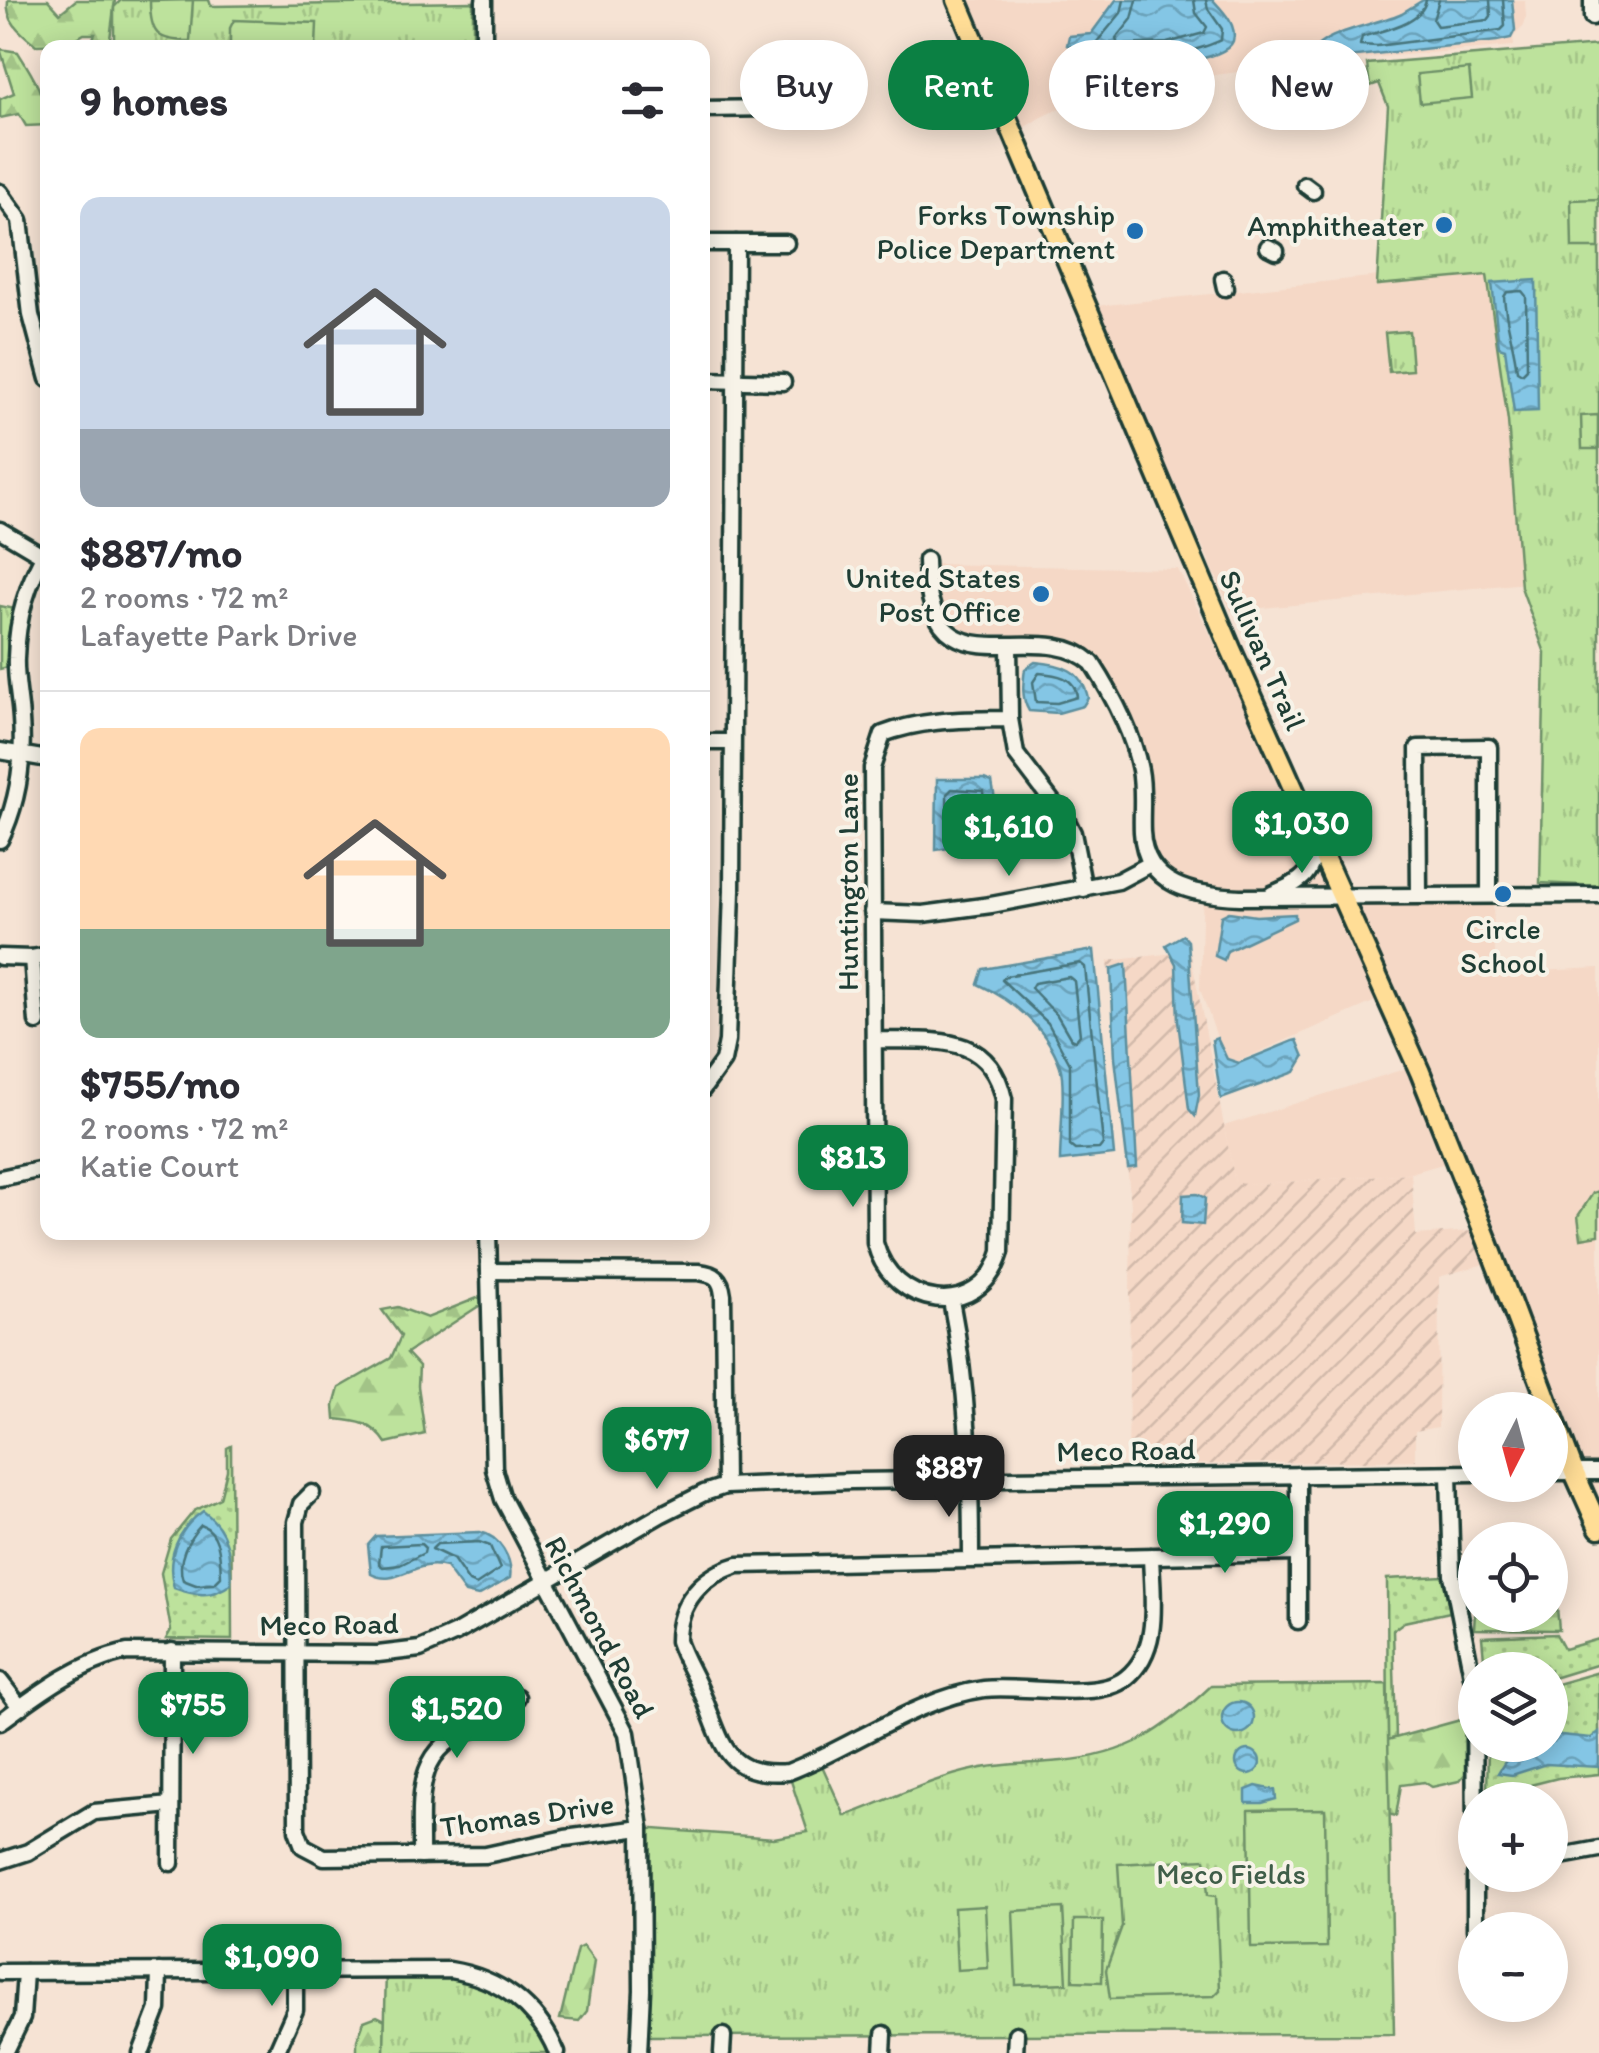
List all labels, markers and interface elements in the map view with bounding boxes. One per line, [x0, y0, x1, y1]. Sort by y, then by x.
chip: Buy [740, 40, 868, 130]
chip: Rent [888, 40, 1029, 130]
chip: Filters [1049, 40, 1215, 130]
chip: New [1235, 40, 1369, 130]
icon: filters [615, 73, 670, 128]
text: 9 homes [80, 75, 228, 126]
place label: Forks Township Police Department [877, 196, 1115, 267]
place label: Amphitheater [1247, 207, 1424, 244]
marker: Amphitheater [1433, 214, 1455, 236]
marker: Forks Township Police Department [1124, 220, 1146, 242]
icon: home [285, 262, 465, 442]
text: $887/mo [80, 527, 242, 578]
place label: United States Post Office [845, 559, 1021, 630]
street label: Sullivan Trail [1211, 564, 1315, 736]
text: 2 rooms · 72 m² [80, 578, 288, 616]
marker: United States Post Office [1030, 583, 1052, 605]
text: Lafayette Park Drive [80, 616, 358, 654]
street label: Huntington Lane [829, 773, 866, 991]
pin: $1,030 [1221, 791, 1383, 876]
icon: home [285, 793, 465, 973]
pin: $1,610 [928, 794, 1090, 879]
text: $1,030 [1254, 804, 1350, 842]
text: $1,610 [964, 807, 1054, 845]
marker: Circle School [1492, 883, 1514, 905]
place label: Circle School [1460, 910, 1546, 981]
text: $755/mo [80, 1058, 241, 1109]
text: 2 rooms · 72 m² [80, 1109, 288, 1147]
pin: $813 [794, 1125, 912, 1210]
text: $813 [820, 1138, 886, 1176]
text: Katie Court [80, 1147, 239, 1185]
north arrow [1458, 1392, 1568, 1502]
map controls [1458, 1392, 1568, 2022]
pin: $677 [598, 1407, 716, 1492]
text: $677 [625, 1420, 689, 1458]
street label: Meco Road [1056, 1430, 1196, 1470]
pin: $887 [890, 1435, 1008, 1520]
text: $887 [915, 1448, 983, 1486]
pin: $1,290 [1144, 1491, 1306, 1576]
text: $1,290 [1179, 1504, 1271, 1542]
button: locate [1458, 1522, 1568, 1632]
street label: Richmond Road [537, 1530, 663, 1724]
street label: Meco Road [259, 1604, 399, 1644]
button: layers [1458, 1652, 1568, 1762]
pin: $755 [134, 1672, 252, 1757]
pin: $1,520 [376, 1676, 538, 1761]
text: $755 [160, 1685, 226, 1723]
text: $1,520 [411, 1689, 503, 1727]
button: + [1458, 1782, 1568, 1892]
street label: Thomas Drive [438, 1784, 616, 1846]
park label: Meco Fields [1156, 1855, 1306, 1892]
button: − [1458, 1912, 1568, 2022]
pin: $1,090 [191, 1924, 353, 2009]
text: $1,090 [225, 1937, 319, 1975]

